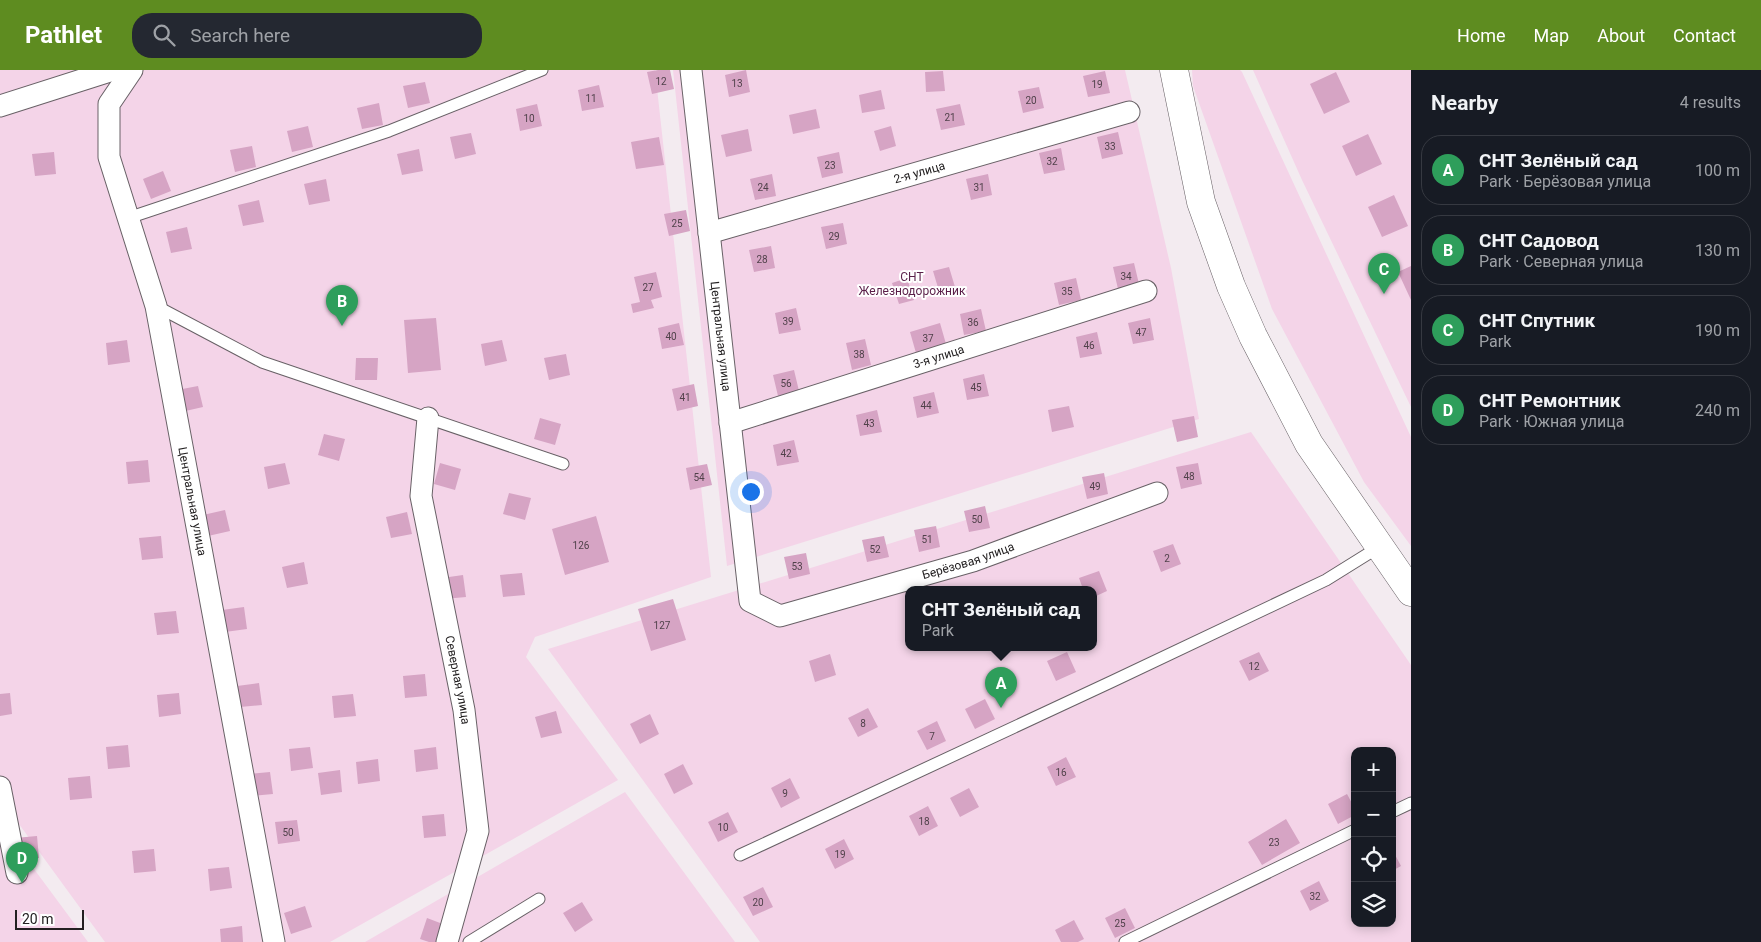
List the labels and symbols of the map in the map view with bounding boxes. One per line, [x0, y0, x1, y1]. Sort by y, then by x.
house number: 12 [655, 76, 667, 87]
house number: 13 [731, 78, 743, 89]
house number: 19 [1091, 79, 1103, 90]
house number: 11 [585, 93, 597, 104]
house number: 20 [1025, 95, 1037, 106]
house number: 21 [944, 112, 956, 123]
house number: 10 [523, 113, 535, 124]
house number: 33 [1104, 141, 1116, 152]
house number: 32 [1046, 156, 1058, 167]
street label: 2-я улица [892, 158, 947, 186]
house number: 23 [824, 160, 836, 171]
house number: 24 [757, 182, 769, 193]
house number: 31 [973, 182, 985, 193]
house number: 25 [671, 218, 683, 229]
house number: 29 [828, 231, 840, 242]
pin: C [1368, 253, 1400, 294]
house number: 28 [756, 254, 768, 265]
park label: СНТ Железнодорожник [859, 270, 966, 298]
house number: 34 [1120, 271, 1132, 282]
street label: Центральная улица [708, 281, 734, 392]
house number: 27 [642, 282, 654, 293]
pin: B [326, 285, 358, 326]
house number: 35 [1061, 286, 1073, 297]
house number: 39 [782, 316, 794, 327]
house number: 36 [967, 317, 979, 328]
house number: 47 [1135, 327, 1147, 338]
house number: 40 [665, 331, 677, 342]
house number: 37 [922, 333, 934, 344]
house number: 46 [1083, 340, 1095, 351]
street label: 3-я улица [912, 342, 966, 371]
house number: 38 [853, 349, 865, 360]
house number: 56 [780, 378, 792, 389]
house number: 45 [970, 382, 982, 393]
house number: 41 [679, 392, 691, 403]
house number: 44 [920, 400, 932, 411]
house number: 43 [863, 418, 875, 429]
street label: Центральная улица [175, 446, 209, 557]
house number: 42 [780, 448, 792, 459]
house number: 48 [1183, 471, 1195, 482]
house number: 54 [693, 472, 705, 483]
your location [738, 479, 764, 505]
house number: 49 [1089, 481, 1101, 492]
house number: 50 [971, 514, 983, 525]
house number: 51 [921, 534, 933, 545]
street label: Берёзовая улица [921, 539, 1016, 582]
house number: 126 [573, 540, 590, 551]
house number: 52 [869, 544, 881, 555]
house number: 2 [1164, 553, 1170, 564]
house number: 53 [791, 561, 803, 572]
house number: 127 [654, 620, 671, 631]
street label: Северная улица [442, 634, 473, 725]
house number: 12 [1248, 661, 1260, 672]
pin: A [985, 667, 1017, 708]
house number: 8 [860, 718, 866, 729]
house number: 7 [929, 731, 935, 742]
house number: 16 [1055, 767, 1067, 778]
house number: 9 [782, 788, 788, 799]
house number: 18 [918, 816, 930, 827]
house number: 10 [717, 822, 729, 833]
house number: 50 [282, 827, 294, 838]
house number: 23 [1268, 837, 1280, 848]
pin: D [6, 842, 38, 883]
house number: 19 [834, 849, 846, 860]
house number: 32 [1309, 891, 1321, 902]
house number: 20 [752, 897, 764, 908]
scale bar [15, 907, 84, 930]
house number: 25 [1114, 918, 1126, 929]

